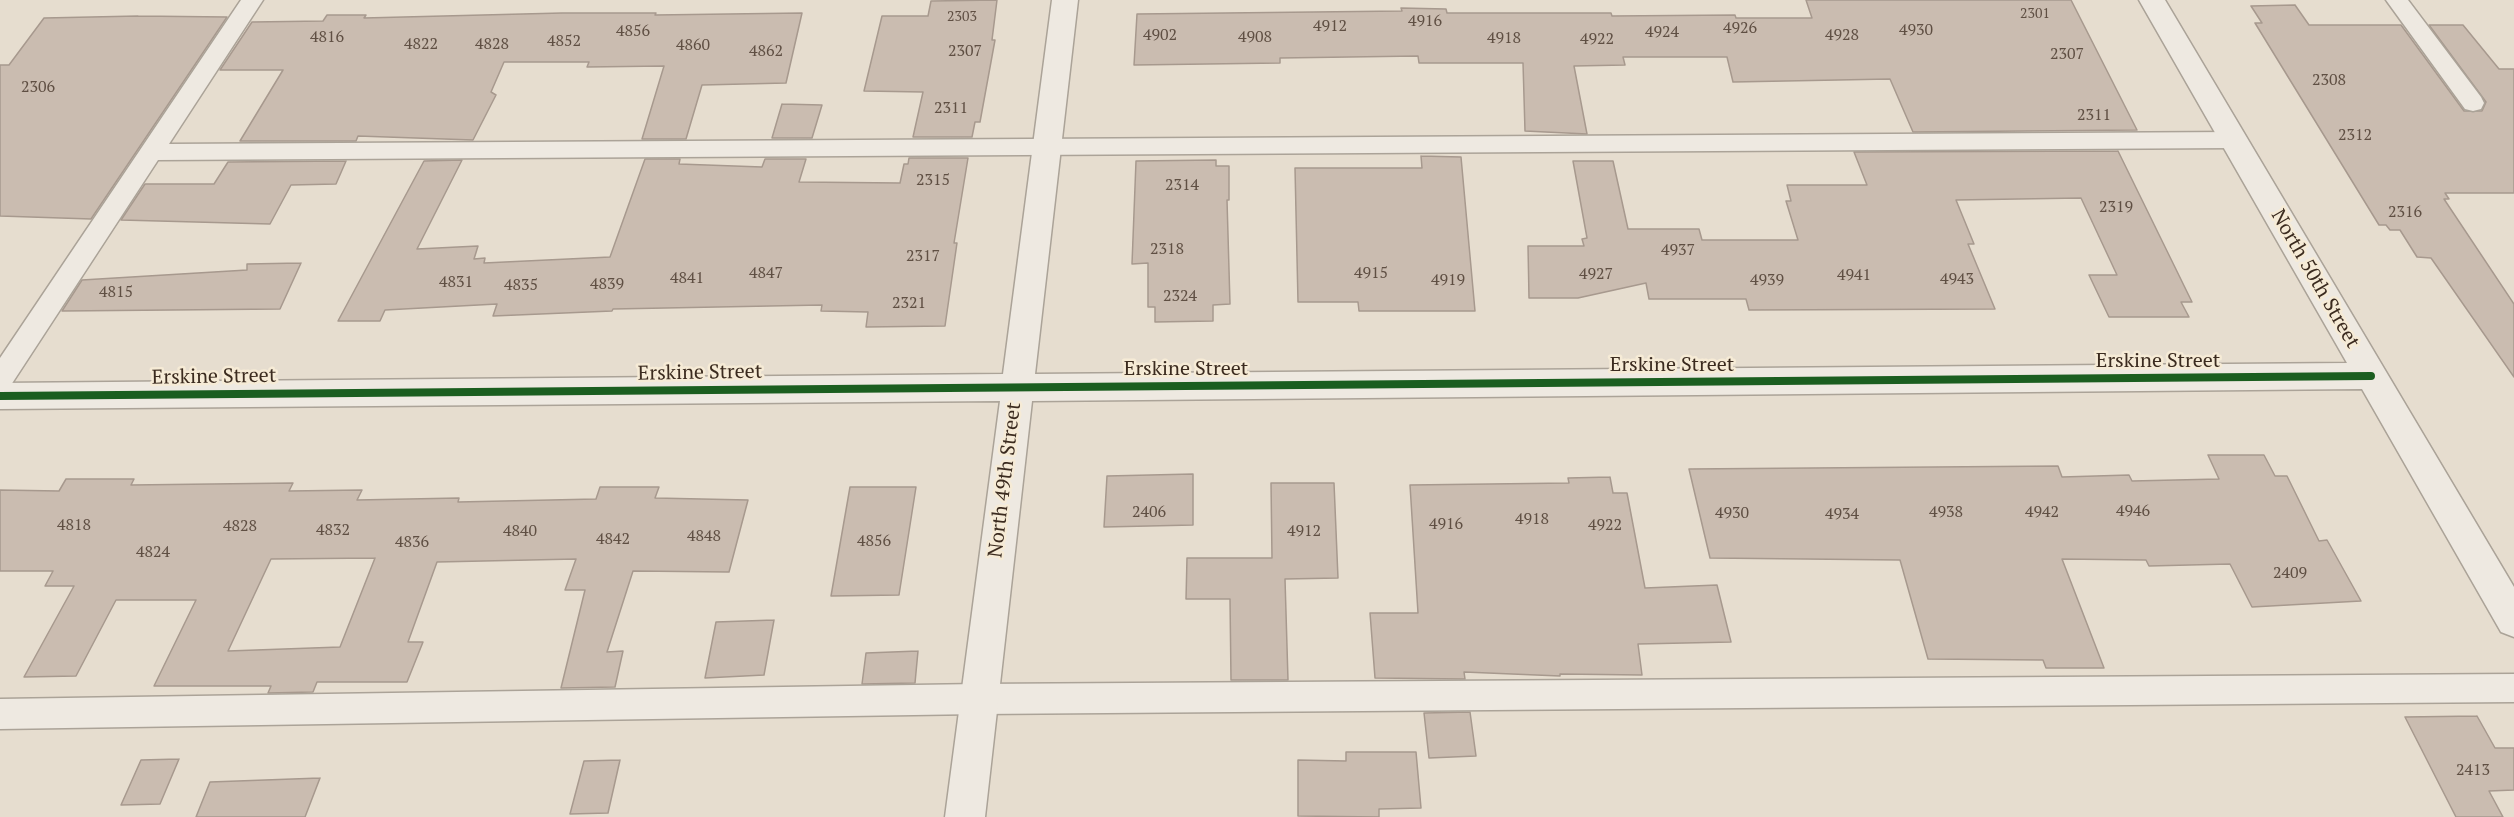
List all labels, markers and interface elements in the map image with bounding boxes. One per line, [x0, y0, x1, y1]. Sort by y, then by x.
house number: 2301 [2020, 6, 2050, 22]
house number: 2303 [947, 9, 977, 25]
house number: 4916 [1408, 11, 1442, 31]
house number: 4912 [1313, 16, 1347, 36]
house number: 4926 [1723, 18, 1757, 38]
house number: 4930 [1899, 20, 1933, 40]
house number: 4856 [616, 21, 650, 41]
house number: 4924 [1645, 22, 1679, 42]
house number: 4902 [1143, 25, 1177, 45]
house number: 4928 [1825, 25, 1859, 45]
house number: 4816 [310, 27, 344, 47]
house number: 4908 [1238, 27, 1272, 47]
house number: 4918 [1487, 28, 1521, 48]
house number: 4922 [1580, 29, 1614, 49]
house number: 4852 [547, 31, 581, 51]
house number: 4822 [404, 34, 438, 54]
house number: 4828 [475, 34, 509, 54]
house number: 4860 [676, 35, 710, 55]
house number: 4862 [749, 41, 783, 61]
house number: 2307 [948, 41, 982, 61]
house number: 2307 [2050, 44, 2084, 64]
house number: 2308 [2312, 70, 2346, 90]
house number: 2306 [21, 77, 55, 97]
house number: 2311 [934, 98, 968, 118]
house number: 2311 [2077, 105, 2111, 125]
house number: 2312 [2338, 125, 2372, 145]
house number: 2315 [916, 170, 950, 190]
house number: 2314 [1165, 175, 1199, 195]
house number: 2319 [2099, 197, 2133, 217]
house number: 2316 [2388, 202, 2422, 222]
street label: North 50th Street [2266, 205, 2364, 353]
house number: 2318 [1150, 239, 1184, 259]
house number: 4937 [1661, 240, 1695, 260]
house number: 2317 [906, 246, 940, 266]
house number: 4847 [749, 263, 783, 283]
house number: 4915 [1354, 263, 1388, 283]
house number: 4927 [1579, 264, 1613, 284]
house number: 4941 [1837, 265, 1871, 285]
house number: 4841 [670, 268, 704, 288]
house number: 4943 [1940, 269, 1974, 289]
house number: 4919 [1431, 270, 1465, 290]
house number: 4939 [1750, 270, 1784, 290]
house number: 4831 [439, 272, 473, 292]
house number: 4839 [590, 274, 624, 294]
house number: 4835 [504, 275, 538, 295]
house number: 4815 [99, 282, 133, 302]
house number: 2324 [1163, 286, 1197, 306]
house number: 2321 [892, 293, 926, 313]
street label: Erskine Street [2096, 349, 2220, 373]
street label: Erskine Street [1610, 353, 1734, 377]
street label: Erskine Street [1124, 357, 1248, 381]
street label: Erskine Street [638, 360, 762, 386]
street label: Erskine Street [152, 364, 276, 390]
street label: North 49th Street [984, 401, 1026, 559]
house number: 4946 [2116, 501, 2150, 521]
house number: 2406 [1132, 502, 1166, 522]
house number: 4938 [1929, 502, 1963, 522]
house number: 4942 [2025, 502, 2059, 522]
house number: 4930 [1715, 503, 1749, 523]
house number: 4934 [1825, 504, 1859, 524]
house number: 4918 [1515, 509, 1549, 529]
house number: 4916 [1429, 514, 1463, 534]
house number: 4818 [57, 515, 91, 535]
house number: 4922 [1588, 515, 1622, 535]
house number: 4828 [223, 516, 257, 536]
house number: 4832 [316, 520, 350, 540]
house number: 4840 [503, 521, 537, 541]
house number: 4912 [1287, 521, 1321, 541]
house number: 4848 [687, 526, 721, 546]
house number: 4842 [596, 529, 630, 549]
house number: 4856 [857, 531, 891, 551]
house number: 4836 [395, 532, 429, 552]
house number: 4824 [136, 542, 170, 562]
house number: 2409 [2273, 563, 2307, 583]
house number: 2413 [2456, 760, 2490, 780]

